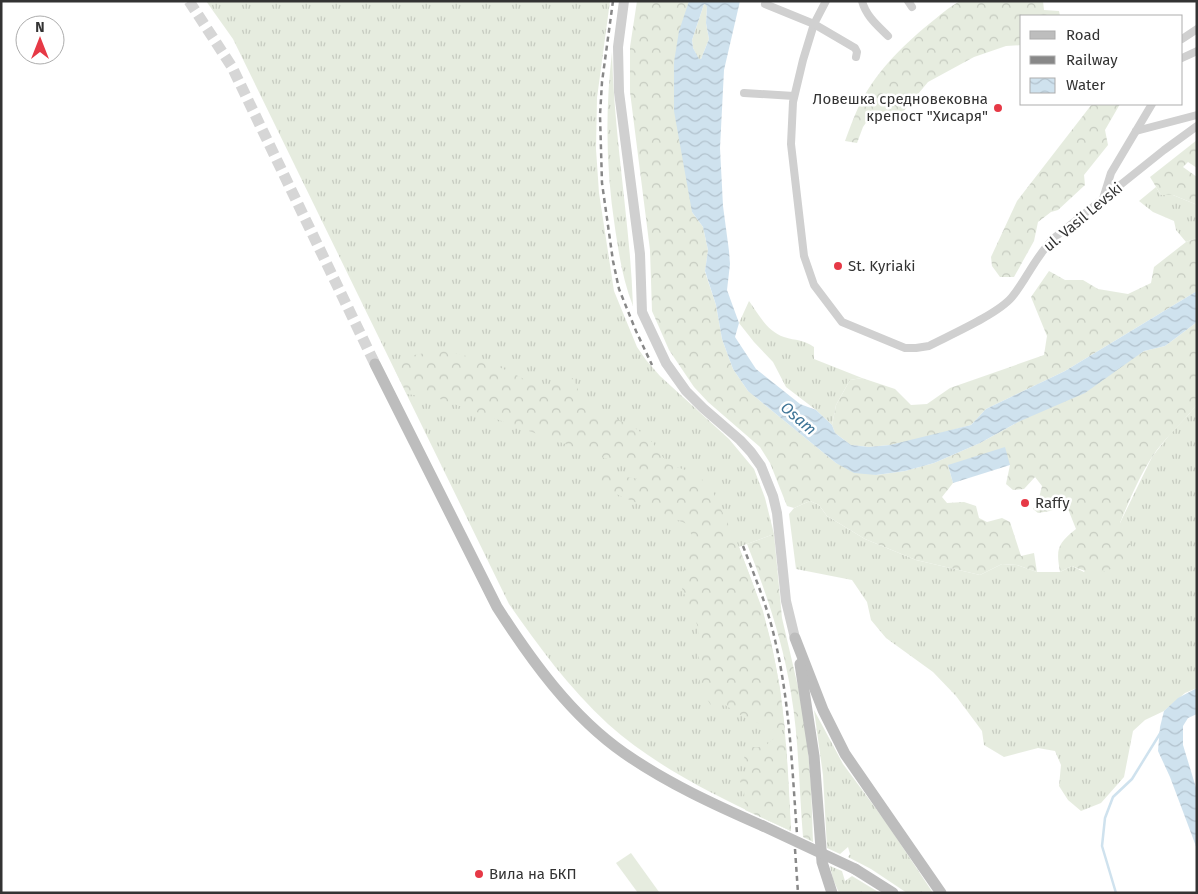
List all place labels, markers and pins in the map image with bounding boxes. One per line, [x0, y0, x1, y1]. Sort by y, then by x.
place label: Ловешка средновековна крепост "Хисаря" [813, 90, 988, 125]
marker: Ловешка средновековна крепост "Хисаря" [992, 102, 1004, 114]
place label: St. Kyriaki [848, 257, 915, 275]
marker: St. Kyriaki [832, 260, 844, 272]
place label: Raffy [1035, 494, 1070, 512]
marker: Raffy [1019, 497, 1031, 509]
place label: Вила на БКП [489, 865, 577, 883]
marker: Вила на БКП [473, 868, 485, 880]

